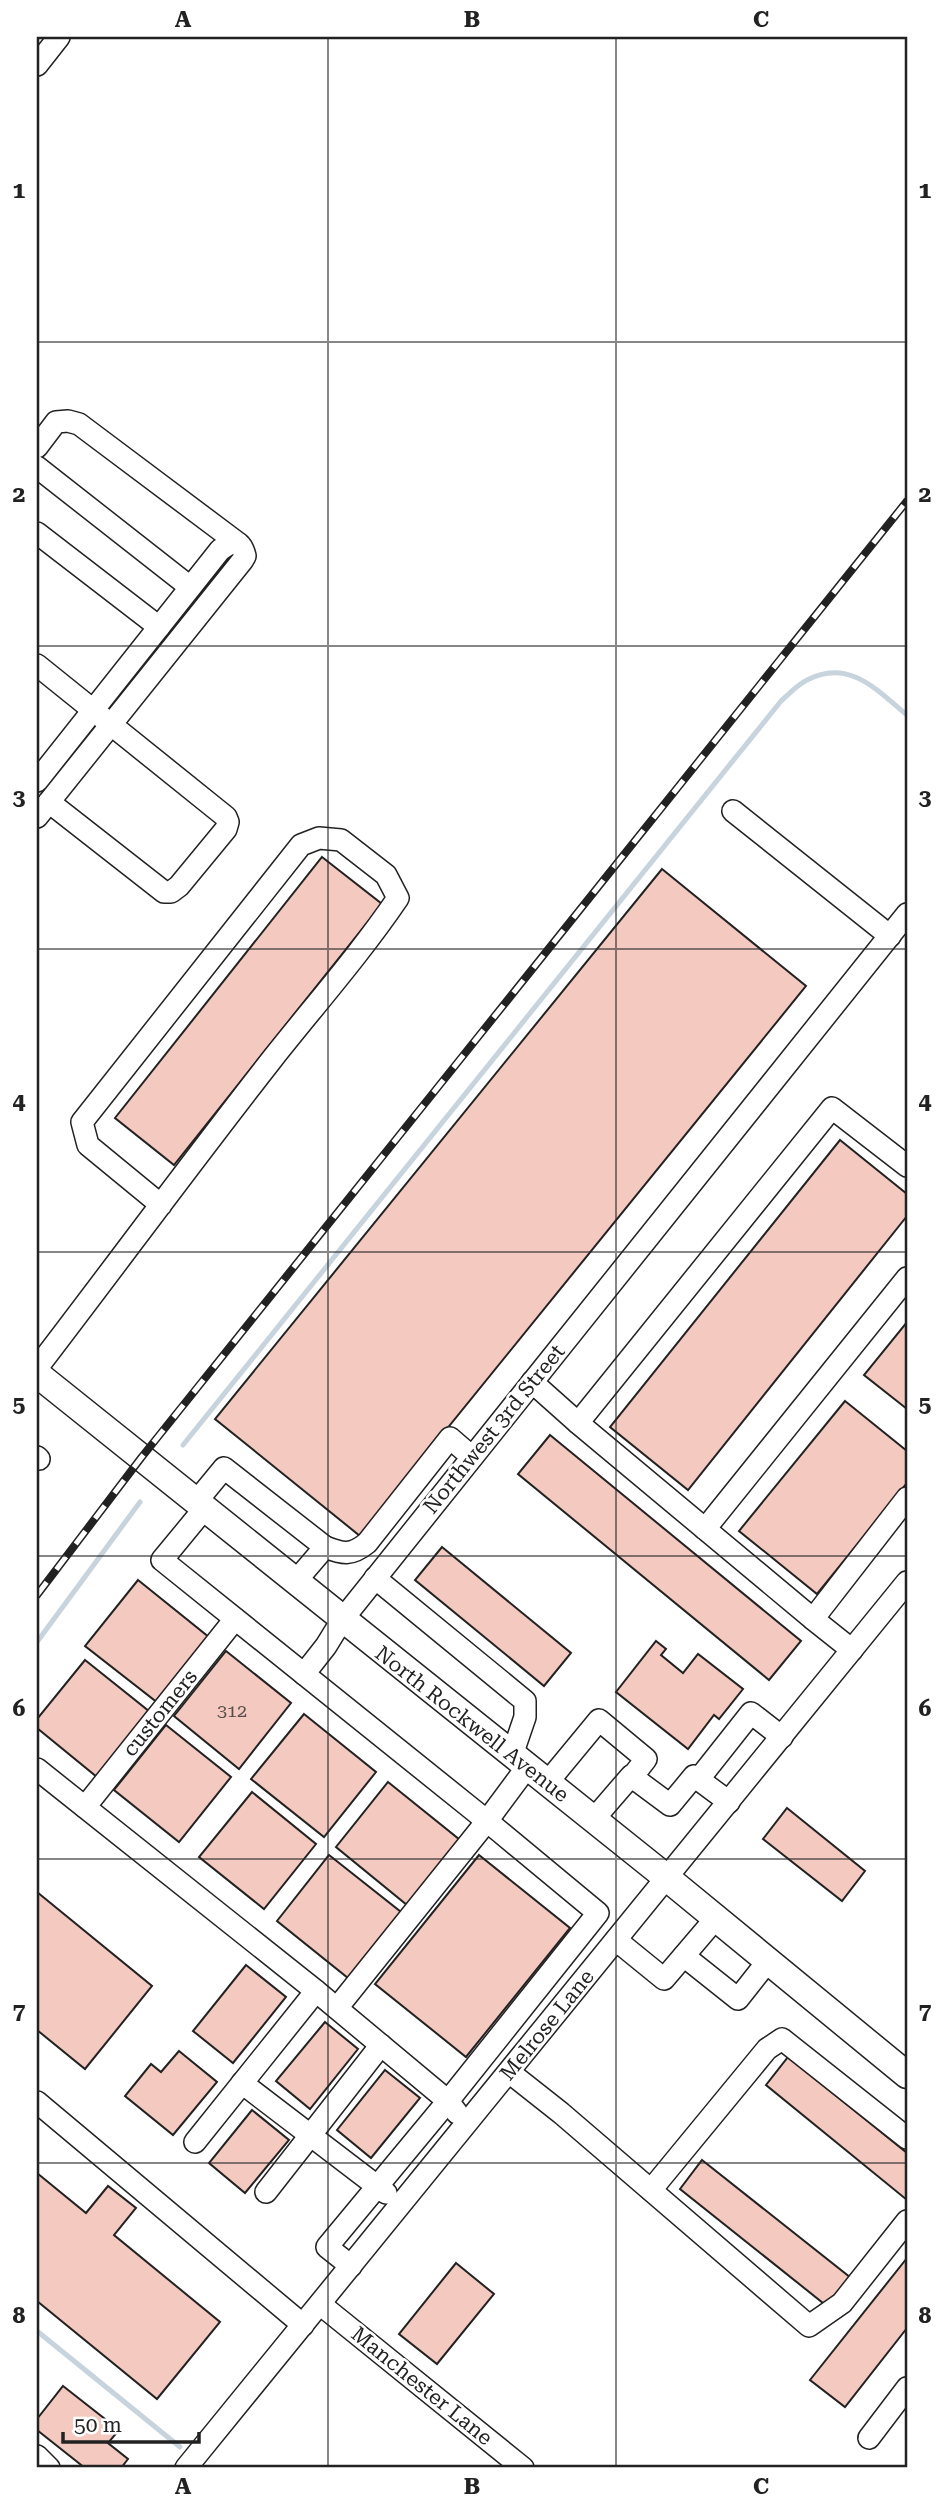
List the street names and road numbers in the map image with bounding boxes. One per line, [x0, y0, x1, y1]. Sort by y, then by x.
street label: Northwest 3rd Street [418, 1340, 570, 1518]
street label: North Rockwell Avenue [370, 1641, 574, 1807]
street label: customers [118, 1665, 202, 1761]
street label: Melrose Lane [495, 1965, 599, 2085]
street label: Manchester Lane [347, 2322, 497, 2450]

